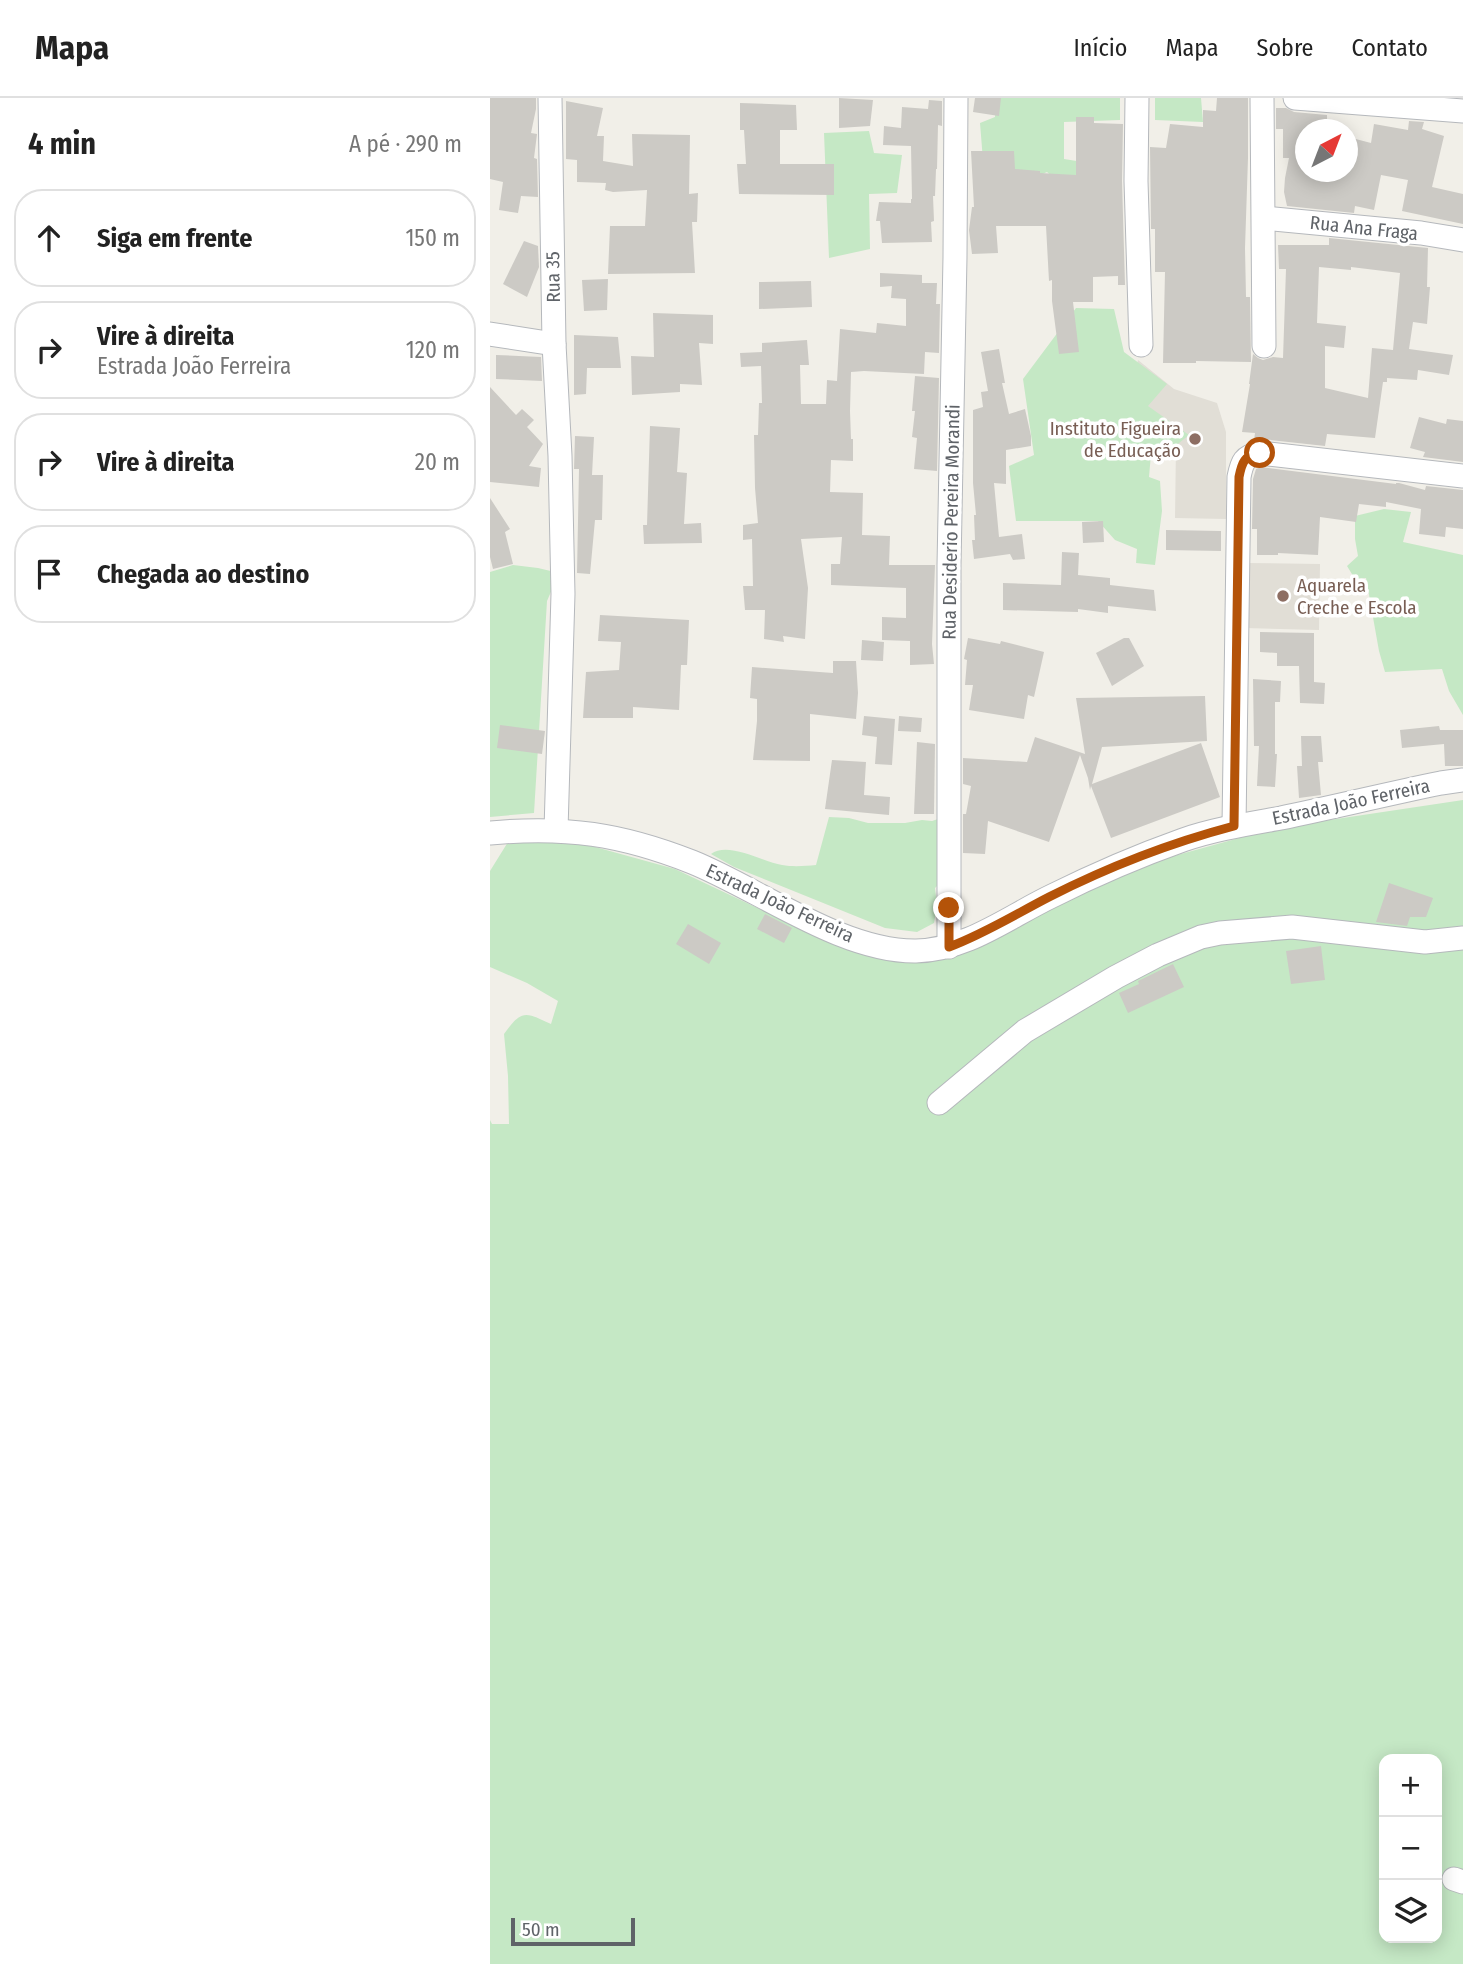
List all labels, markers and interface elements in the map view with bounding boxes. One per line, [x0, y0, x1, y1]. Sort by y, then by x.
text: Mapa [35, 28, 109, 68]
text: Início [1074, 34, 1127, 62]
text: Mapa [1165, 34, 1219, 62]
text: Sobre [1257, 34, 1313, 62]
text: Contato [1351, 34, 1428, 62]
north arrow [1295, 119, 1358, 182]
text: 4 min [28, 126, 96, 162]
text: A pé · 290 m [349, 130, 462, 158]
street label: Rua Ana Fraga [1309, 211, 1419, 245]
icon: ahead [30, 219, 68, 257]
text: Siga em frente [97, 223, 252, 254]
text: 150 m [405, 224, 460, 252]
street label: Rua 35 [541, 251, 565, 303]
text: Vire à direita [97, 321, 235, 352]
icon: right [30, 331, 68, 369]
text: 120 m [406, 336, 460, 364]
text: Estrada João Ferreira [97, 352, 291, 380]
street label: Rua Desiderio Pereira Morandi [937, 404, 965, 640]
place label: Instituto Figueira de Educação [1050, 417, 1181, 462]
marker: Instituto Figueira de Educação [1187, 431, 1203, 447]
route start [1244, 437, 1275, 468]
icon: right [30, 443, 68, 481]
text: Vire à direita [97, 447, 235, 478]
text: 20 m [415, 448, 460, 476]
icon: arrive [30, 555, 68, 593]
text: Chegada ao destino [97, 559, 309, 590]
place label: Aquarela Creche e Escola [1297, 574, 1417, 619]
marker: Aquarela Creche e Escola [1275, 588, 1291, 604]
street label: Estrada João Ferreira [1270, 774, 1432, 830]
street label: Estrada João Ferreira [702, 859, 858, 947]
route end [933, 892, 964, 923]
map controls [1379, 1754, 1442, 1943]
button: + [1379, 1754, 1442, 1817]
button: − [1379, 1817, 1442, 1880]
button: layers [1379, 1880, 1442, 1943]
scale bar [511, 1915, 635, 1947]
text: 50 m [522, 1918, 560, 1941]

